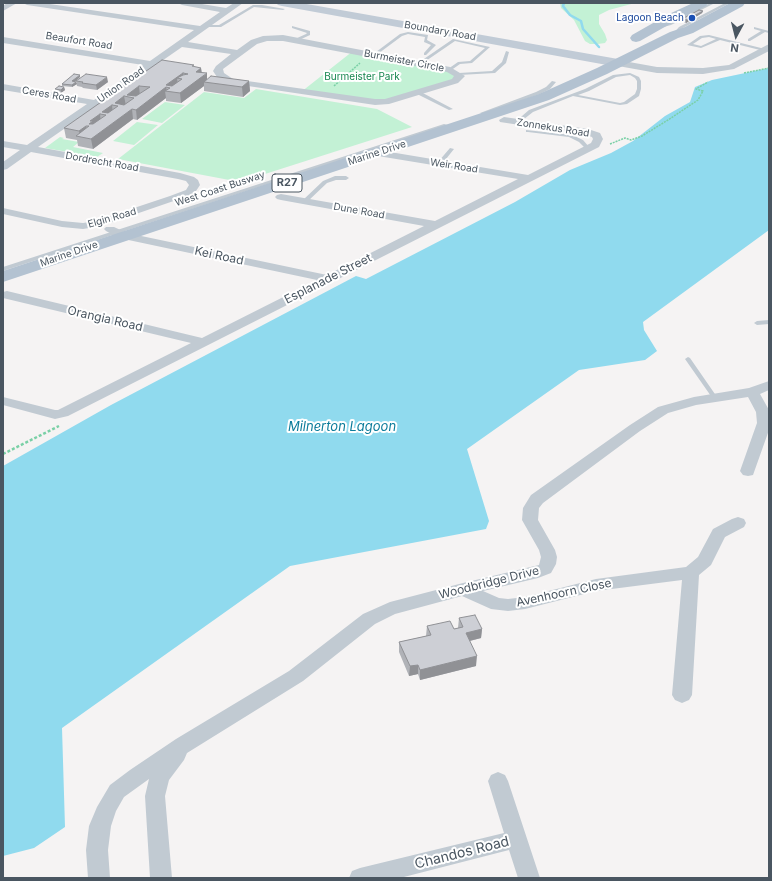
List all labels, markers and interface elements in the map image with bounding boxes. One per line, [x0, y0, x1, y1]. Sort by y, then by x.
place label: Lagoon Beach [616, 12, 684, 24]
marker: Lagoon Beach [687, 13, 697, 23]
north arrow [716, 16, 756, 56]
street label: Boundary Road [403, 19, 477, 43]
street label: Beaufort Road [45, 30, 113, 52]
text: N [730, 40, 740, 55]
street label: Burmeister Circle [363, 47, 445, 75]
street label: Union Road [95, 64, 147, 106]
park label: Burmeister Park [324, 71, 400, 83]
street label: Ceres Road [21, 84, 77, 106]
street label: Zonnekus Road [516, 116, 590, 140]
street label: Marine Drive [346, 138, 408, 168]
street label: Dordrecht Road [64, 150, 140, 174]
street label: Weir Road [429, 156, 479, 176]
street label: West Coast Busway [173, 169, 267, 209]
road number: R27 [272, 174, 302, 192]
street label: Dune Road [332, 201, 386, 221]
street label: Elgin Road [86, 205, 138, 231]
street label: Marine Drive [39, 239, 99, 269]
street label: Kei Road [193, 244, 245, 268]
street label: Esplanade Street [282, 251, 374, 307]
street label: Orangia Road [66, 303, 144, 335]
water label: Milnerton Lagoon [288, 419, 396, 435]
street label: Woodbridge Drive [437, 564, 541, 602]
street label: Avenhoorn Close [515, 576, 613, 610]
street label: Chandos Road [413, 833, 511, 873]

